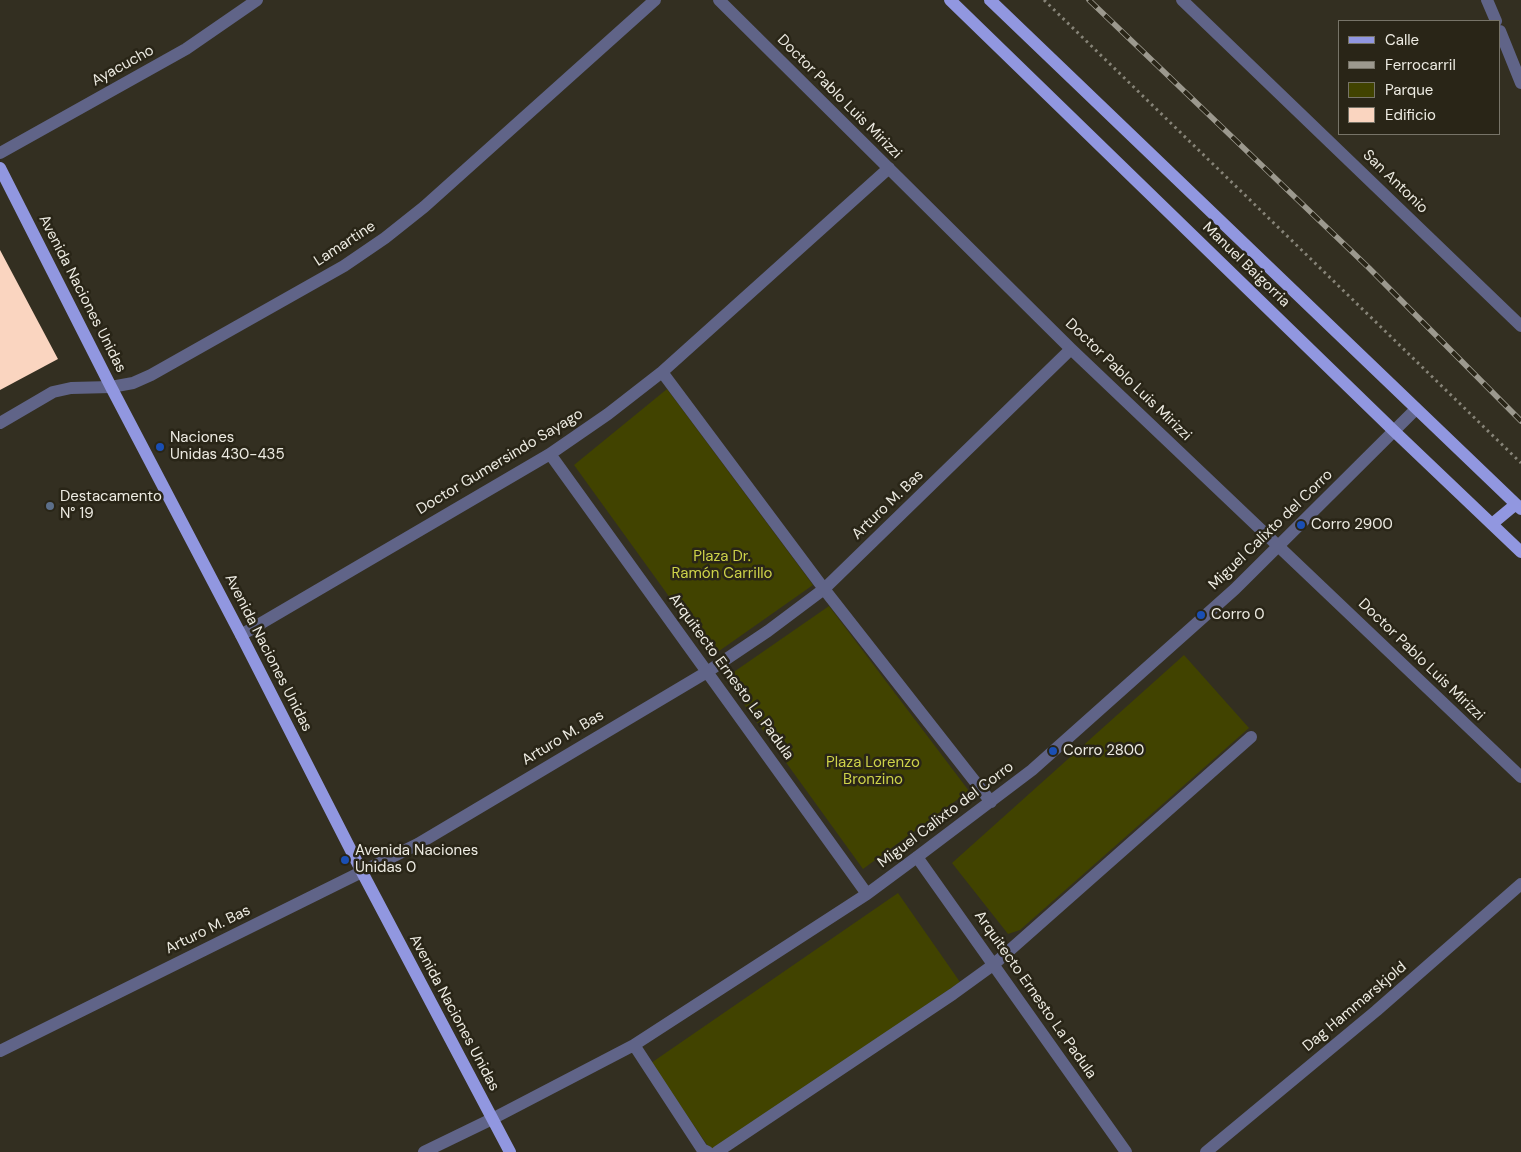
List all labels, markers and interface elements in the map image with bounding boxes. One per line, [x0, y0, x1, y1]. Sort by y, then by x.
legend [1338, 20, 1501, 135]
text: Calle [1385, 30, 1419, 50]
street label: Doctor Pablo Luis Mirizzi [773, 31, 905, 163]
street label: Ayacucho [89, 42, 157, 90]
text: Ferrocarril [1385, 55, 1456, 75]
text: Parque [1385, 80, 1433, 100]
text: Edificio [1385, 105, 1436, 125]
street label: San Antonio [1359, 146, 1431, 218]
street label: Avenida Naciones Unidas [34, 212, 130, 376]
street label: Lamartine [311, 217, 379, 271]
street label: Manuel Baigorria [1199, 219, 1293, 311]
street label: Doctor Pablo Luis Mirizzi [1061, 315, 1195, 445]
street label: Doctor Gumersindo Sayago [414, 405, 586, 519]
place label: Naciones Unidas 430-435 [170, 429, 285, 464]
marker: Naciones Unidas 430-435 [154, 441, 166, 453]
street label: Arturo M. Bas [848, 466, 928, 544]
street label: Miguel Calixto del Corro [1205, 466, 1337, 594]
place label: Destacamento N° 19 [60, 488, 162, 523]
marker: Destacamento N° 19 [44, 500, 56, 512]
place label: Corro 2900 [1311, 516, 1393, 534]
marker: Corro 2900 [1295, 519, 1307, 531]
park label: Plaza Dr. Ramón Carrillo [672, 548, 772, 583]
street label: Avenida Naciones Unidas [220, 571, 316, 735]
street label: Arquitecto Ernesto La Padula [665, 590, 797, 764]
street label: Doctor Pablo Luis Mirizzi [1354, 595, 1488, 725]
place label: Corro 0 [1211, 606, 1265, 624]
marker: Corro 0 [1195, 609, 1207, 621]
street label: Arturo M. Bas [519, 706, 607, 770]
place label: Corro 2800 [1063, 742, 1144, 760]
marker: Corro 2800 [1047, 745, 1059, 757]
park label: Plaza Lorenzo Bronzino [826, 754, 920, 789]
street label: Miguel Calixto del Corro [874, 758, 1018, 872]
place label: Avenida Naciones Unidas 0 [355, 842, 478, 877]
marker: Avenida Naciones Unidas 0 [339, 854, 351, 866]
street label: Arturo M. Bas [163, 902, 253, 958]
street label: Arquitecto Ernesto La Padula [970, 908, 1100, 1082]
street label: Avenida Naciones Unidas [405, 932, 503, 1094]
street label: Dag Hammarskjold [1299, 958, 1411, 1056]

